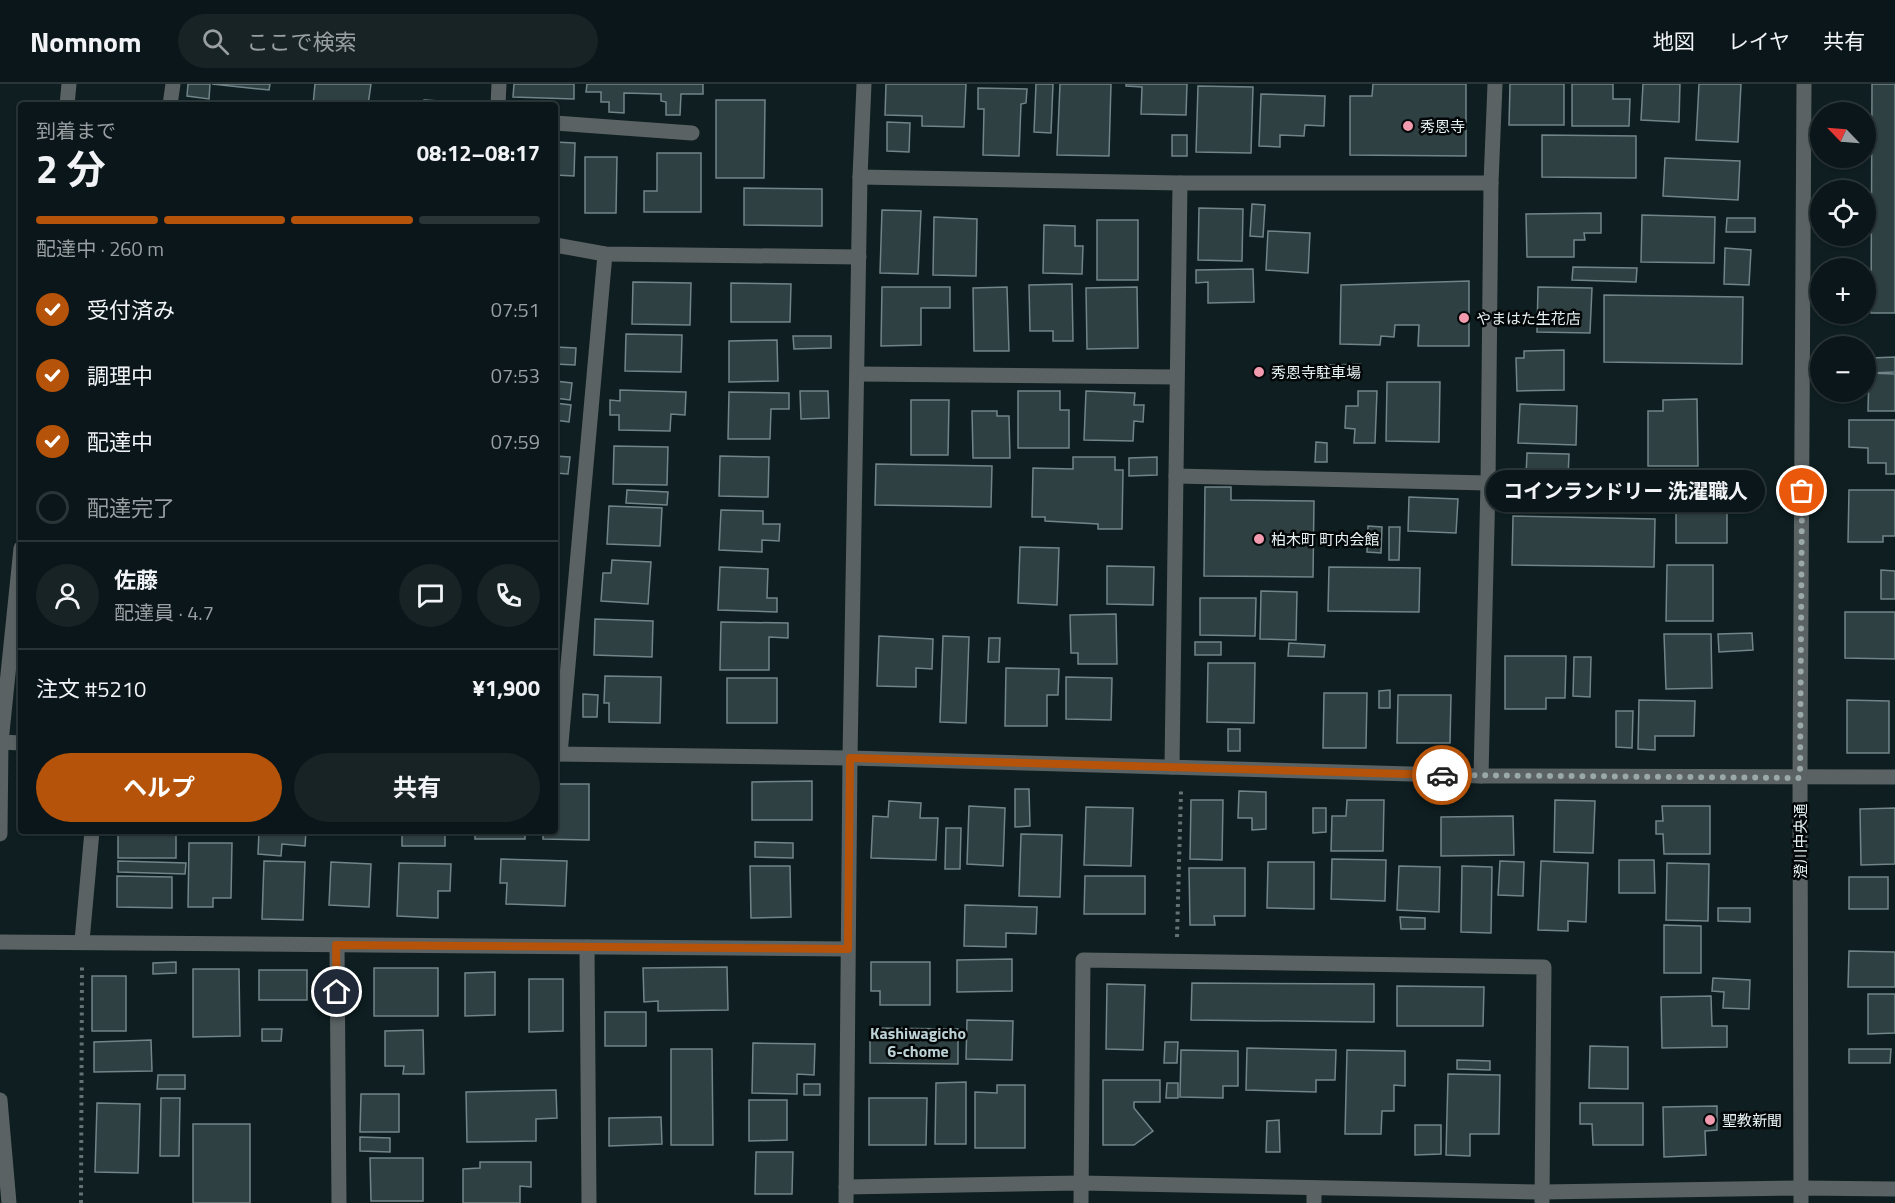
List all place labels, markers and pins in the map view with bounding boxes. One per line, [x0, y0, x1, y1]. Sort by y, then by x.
place label: 秀恩寺 [1420, 115, 1465, 138]
marker: 秀恩寺 [1401, 119, 1415, 133]
place label: やまはた生花店 [1476, 307, 1581, 330]
marker: やまはた生花店 [1457, 311, 1471, 325]
place label: 秀恩寺駐車場 [1271, 361, 1361, 384]
marker: 秀恩寺駐車場 [1252, 365, 1266, 379]
pin [1776, 465, 1827, 516]
callout: コインランドリー 洗濯職人 [1487, 470, 1766, 512]
place label: 柏木町 町内会館 [1271, 528, 1379, 551]
marker: 柏木町 町内会館 [1252, 532, 1266, 546]
pin [311, 966, 362, 1017]
place label: 聖教新聞 [1722, 1109, 1782, 1132]
marker: 聖教新聞 [1703, 1113, 1717, 1127]

